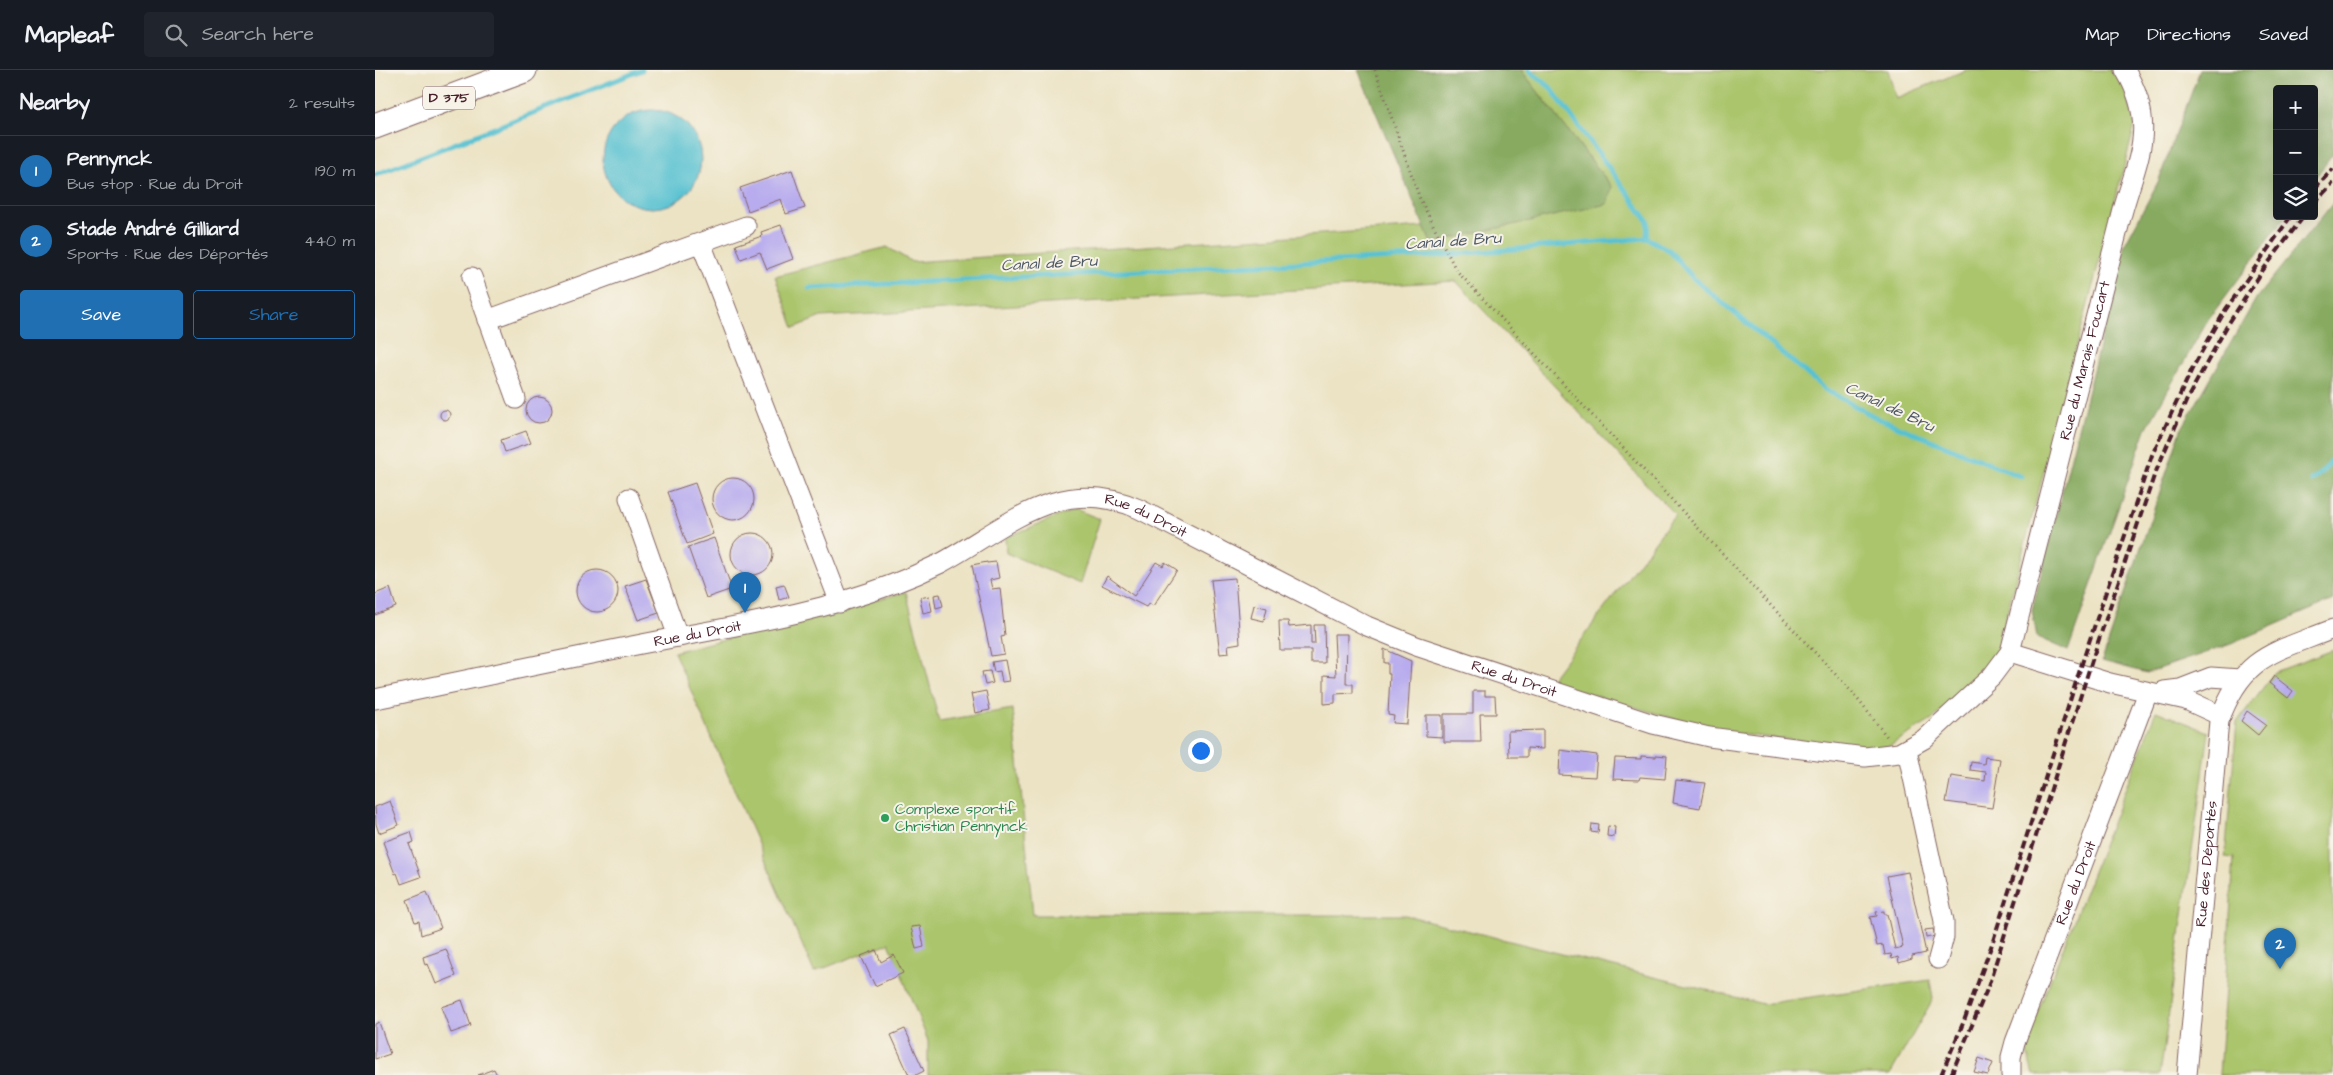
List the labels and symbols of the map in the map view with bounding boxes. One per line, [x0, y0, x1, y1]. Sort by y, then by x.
road number: D 375 [423, 86, 475, 110]
water label: Canal de Bru [1404, 227, 1503, 255]
water label: Canal de Bru [1000, 249, 1098, 277]
street label: Rue du Marais Foucart [2054, 279, 2115, 442]
water label: Canal de Bru [1842, 377, 1939, 438]
street label: Rue du Droit [1103, 488, 1191, 543]
pin: 1 [729, 572, 761, 613]
street label: Rue du Droit [652, 615, 743, 652]
street label: Rue du Droit [1469, 655, 1560, 702]
your location [1188, 738, 1214, 764]
place label: Complexe sportif Christian Pennynck [895, 799, 1028, 838]
street label: Rue des Déportés [2190, 799, 2222, 928]
marker: Complexe sportif Christian Pennynck [879, 812, 891, 824]
street label: Rue du Droit [2050, 837, 2101, 928]
pin: 2 [2264, 928, 2296, 969]

